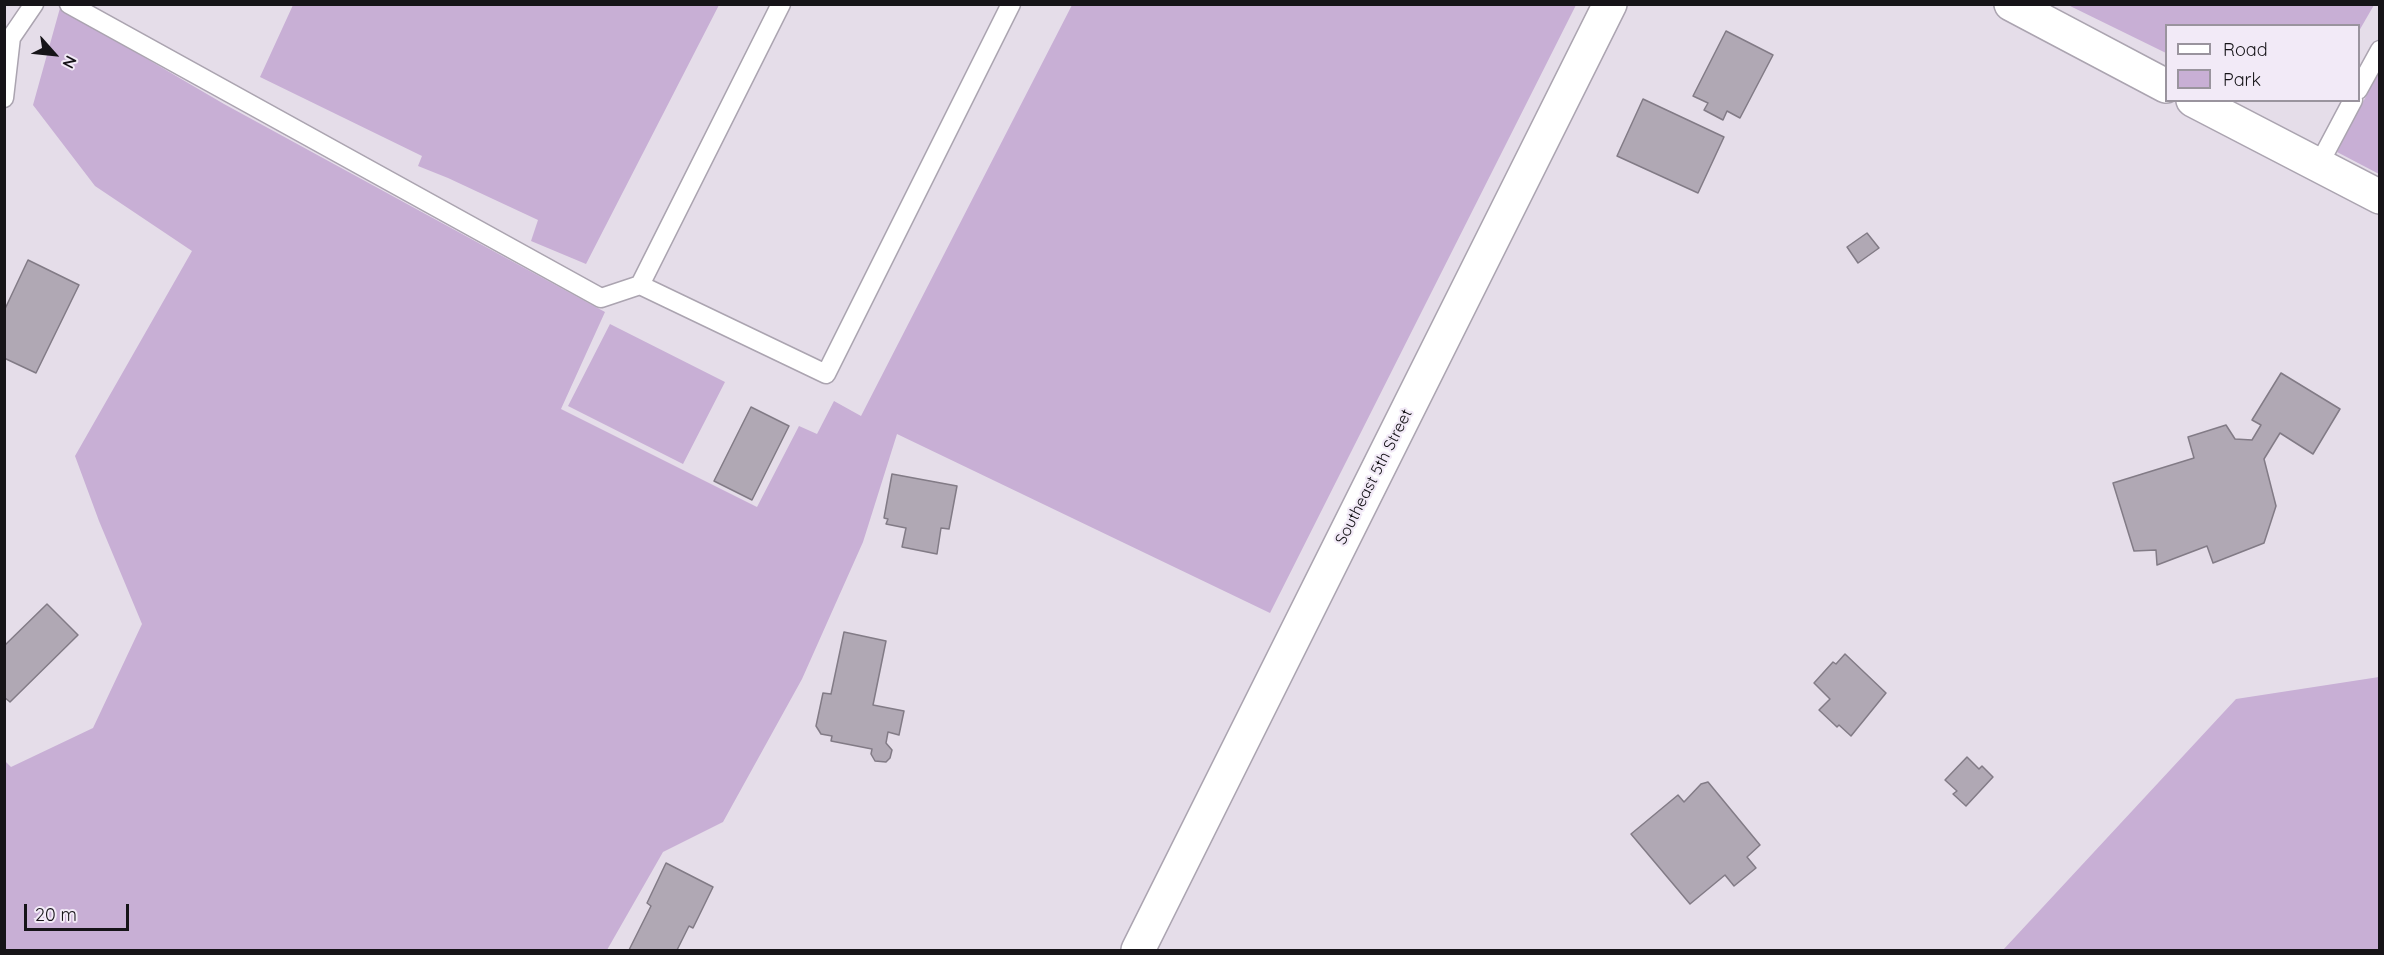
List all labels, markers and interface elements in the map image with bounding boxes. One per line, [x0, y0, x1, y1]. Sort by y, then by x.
north arrow [24, 24, 84, 84]
legend [2165, 24, 2360, 102]
text: Road [2223, 38, 2268, 61]
text: N [58, 52, 82, 72]
text: Park [2223, 68, 2261, 91]
street label: Southeast 5th Street [1331, 406, 1417, 548]
scale bar [27, 892, 132, 930]
text: 20 m [35, 903, 77, 926]

